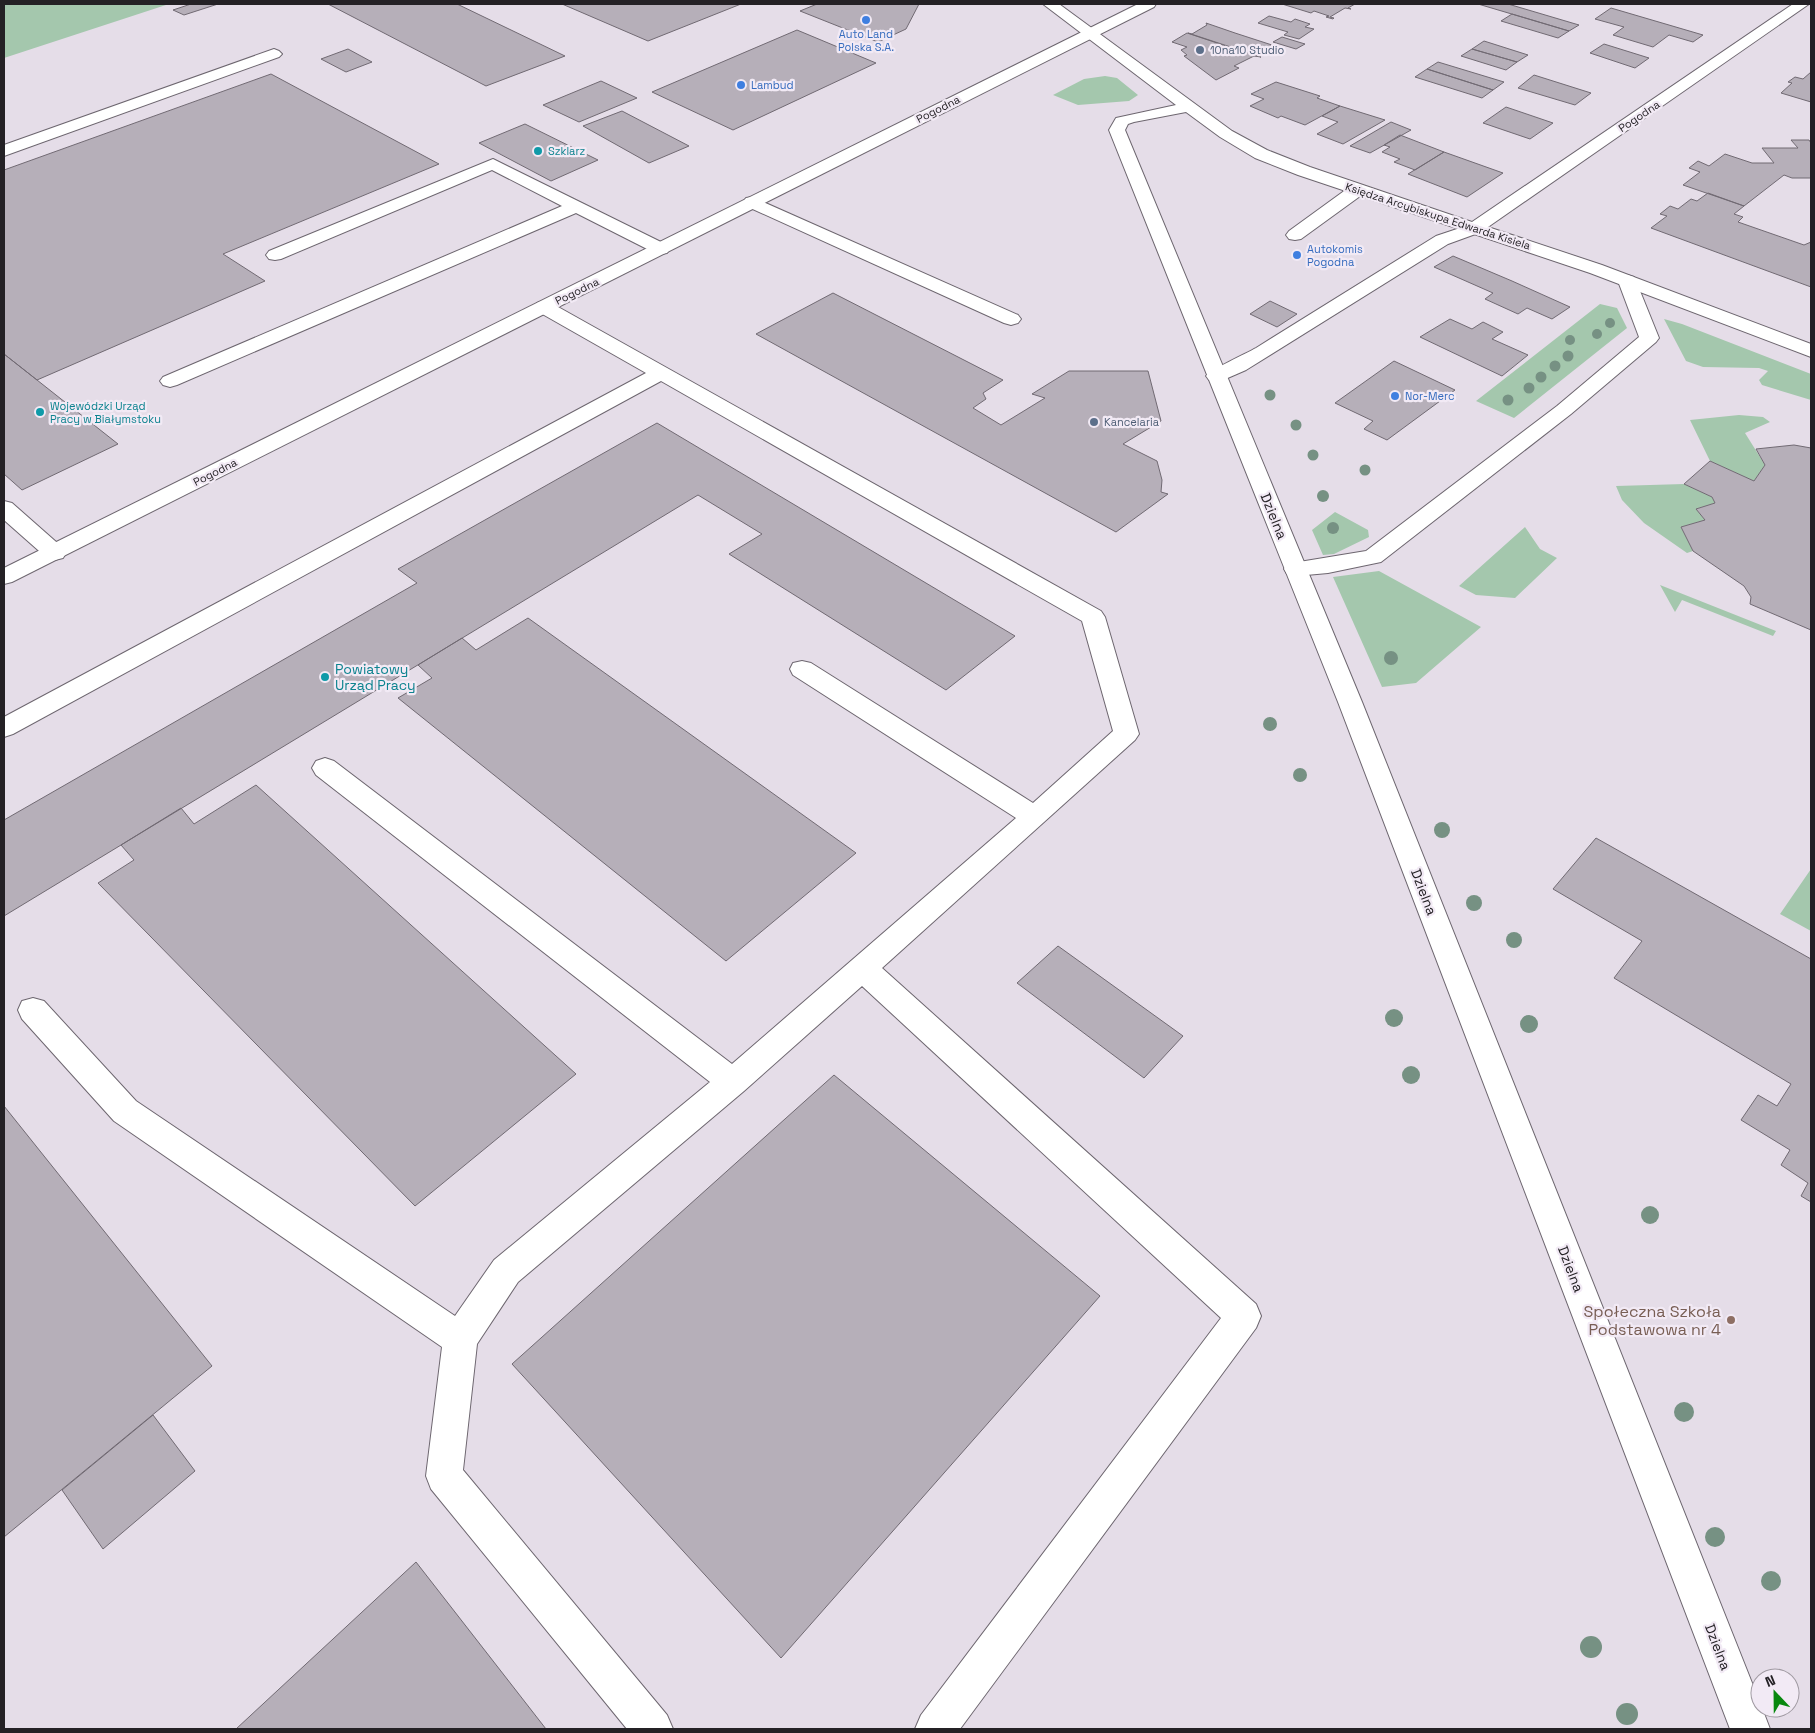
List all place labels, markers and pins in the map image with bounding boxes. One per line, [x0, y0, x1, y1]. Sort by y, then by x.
marker: Auto Land Polska S.A. [860, 14, 872, 26]
place label: Auto Land Polska S.A. [838, 27, 894, 54]
place label: 10na10 Studio [1210, 43, 1284, 57]
marker: 10na10 Studio [1194, 44, 1206, 56]
place label: Lambud [751, 78, 794, 92]
marker: Lambud [735, 79, 747, 91]
place label: Szklarz [548, 144, 586, 158]
marker: Szklarz [532, 145, 544, 157]
place label: Autokomis Pogodna [1307, 242, 1363, 269]
marker: Autokomis Pogodna [1291, 249, 1303, 261]
place label: Nor-Merc [1405, 389, 1455, 403]
marker: Nor-Merc [1389, 390, 1401, 402]
place label: Wojewódzki Urząd Pracy w Białymstoku [50, 399, 161, 426]
marker: Wojewódzki Urząd Pracy w Białymstoku [34, 406, 46, 418]
place label: Kancelaria [1104, 415, 1160, 429]
marker: Kancelaria [1088, 416, 1100, 428]
place label: Powiatowy Urząd Pracy [335, 660, 416, 694]
marker: Powiatowy Urząd Pracy [319, 671, 331, 683]
place label: Społeczna Szkoła Podstawowa nr 4 [1584, 1301, 1721, 1340]
marker: Społeczna Szkoła Podstawowa nr 4 [1725, 1314, 1737, 1326]

